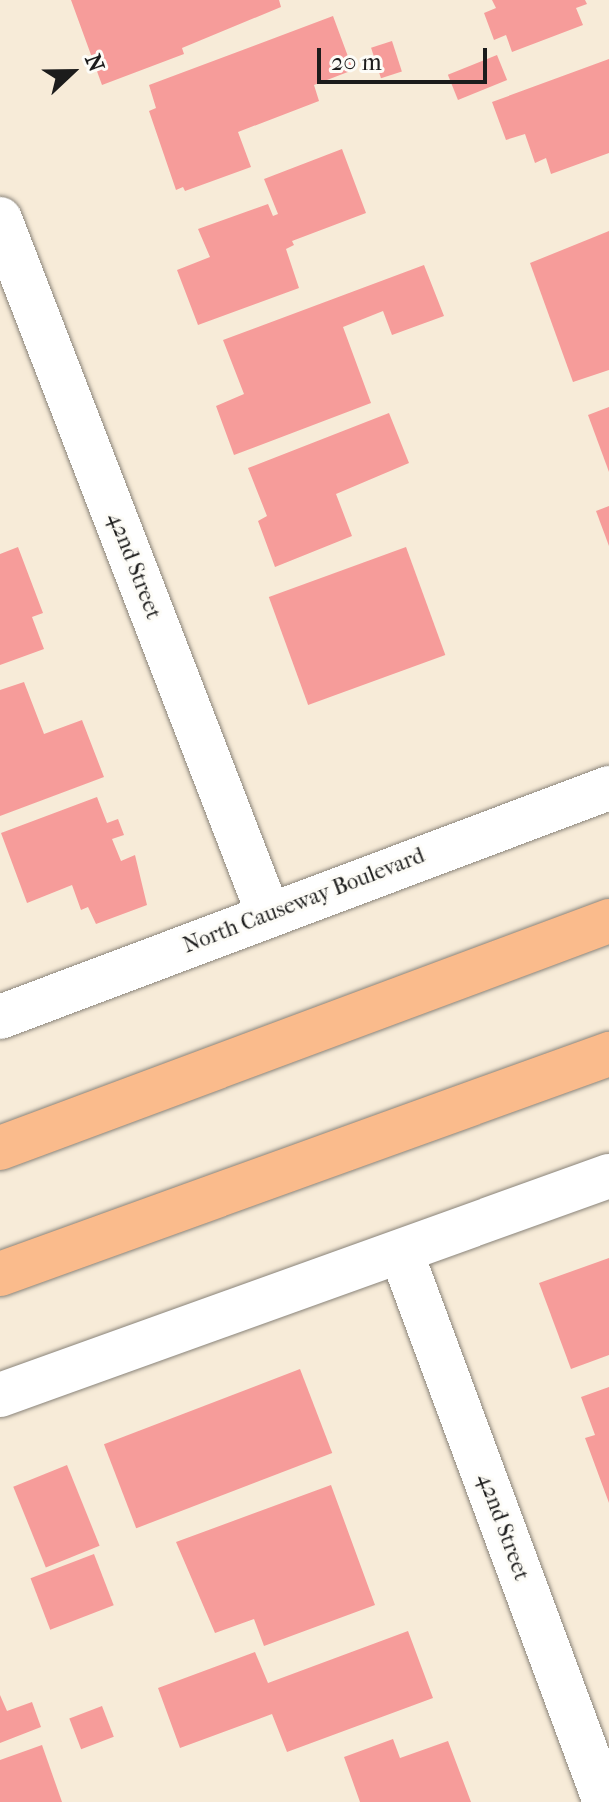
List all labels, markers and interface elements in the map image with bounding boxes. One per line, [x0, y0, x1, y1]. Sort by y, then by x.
north arrow [32, 32, 112, 112]
scale bar [321, 32, 491, 82]
text: 20 m [331, 48, 382, 76]
text: N [79, 50, 109, 76]
street label: 42nd Street [102, 509, 166, 623]
street label: North Causeway Boulevard [180, 843, 428, 959]
street label: 42nd Street [471, 1470, 535, 1584]

